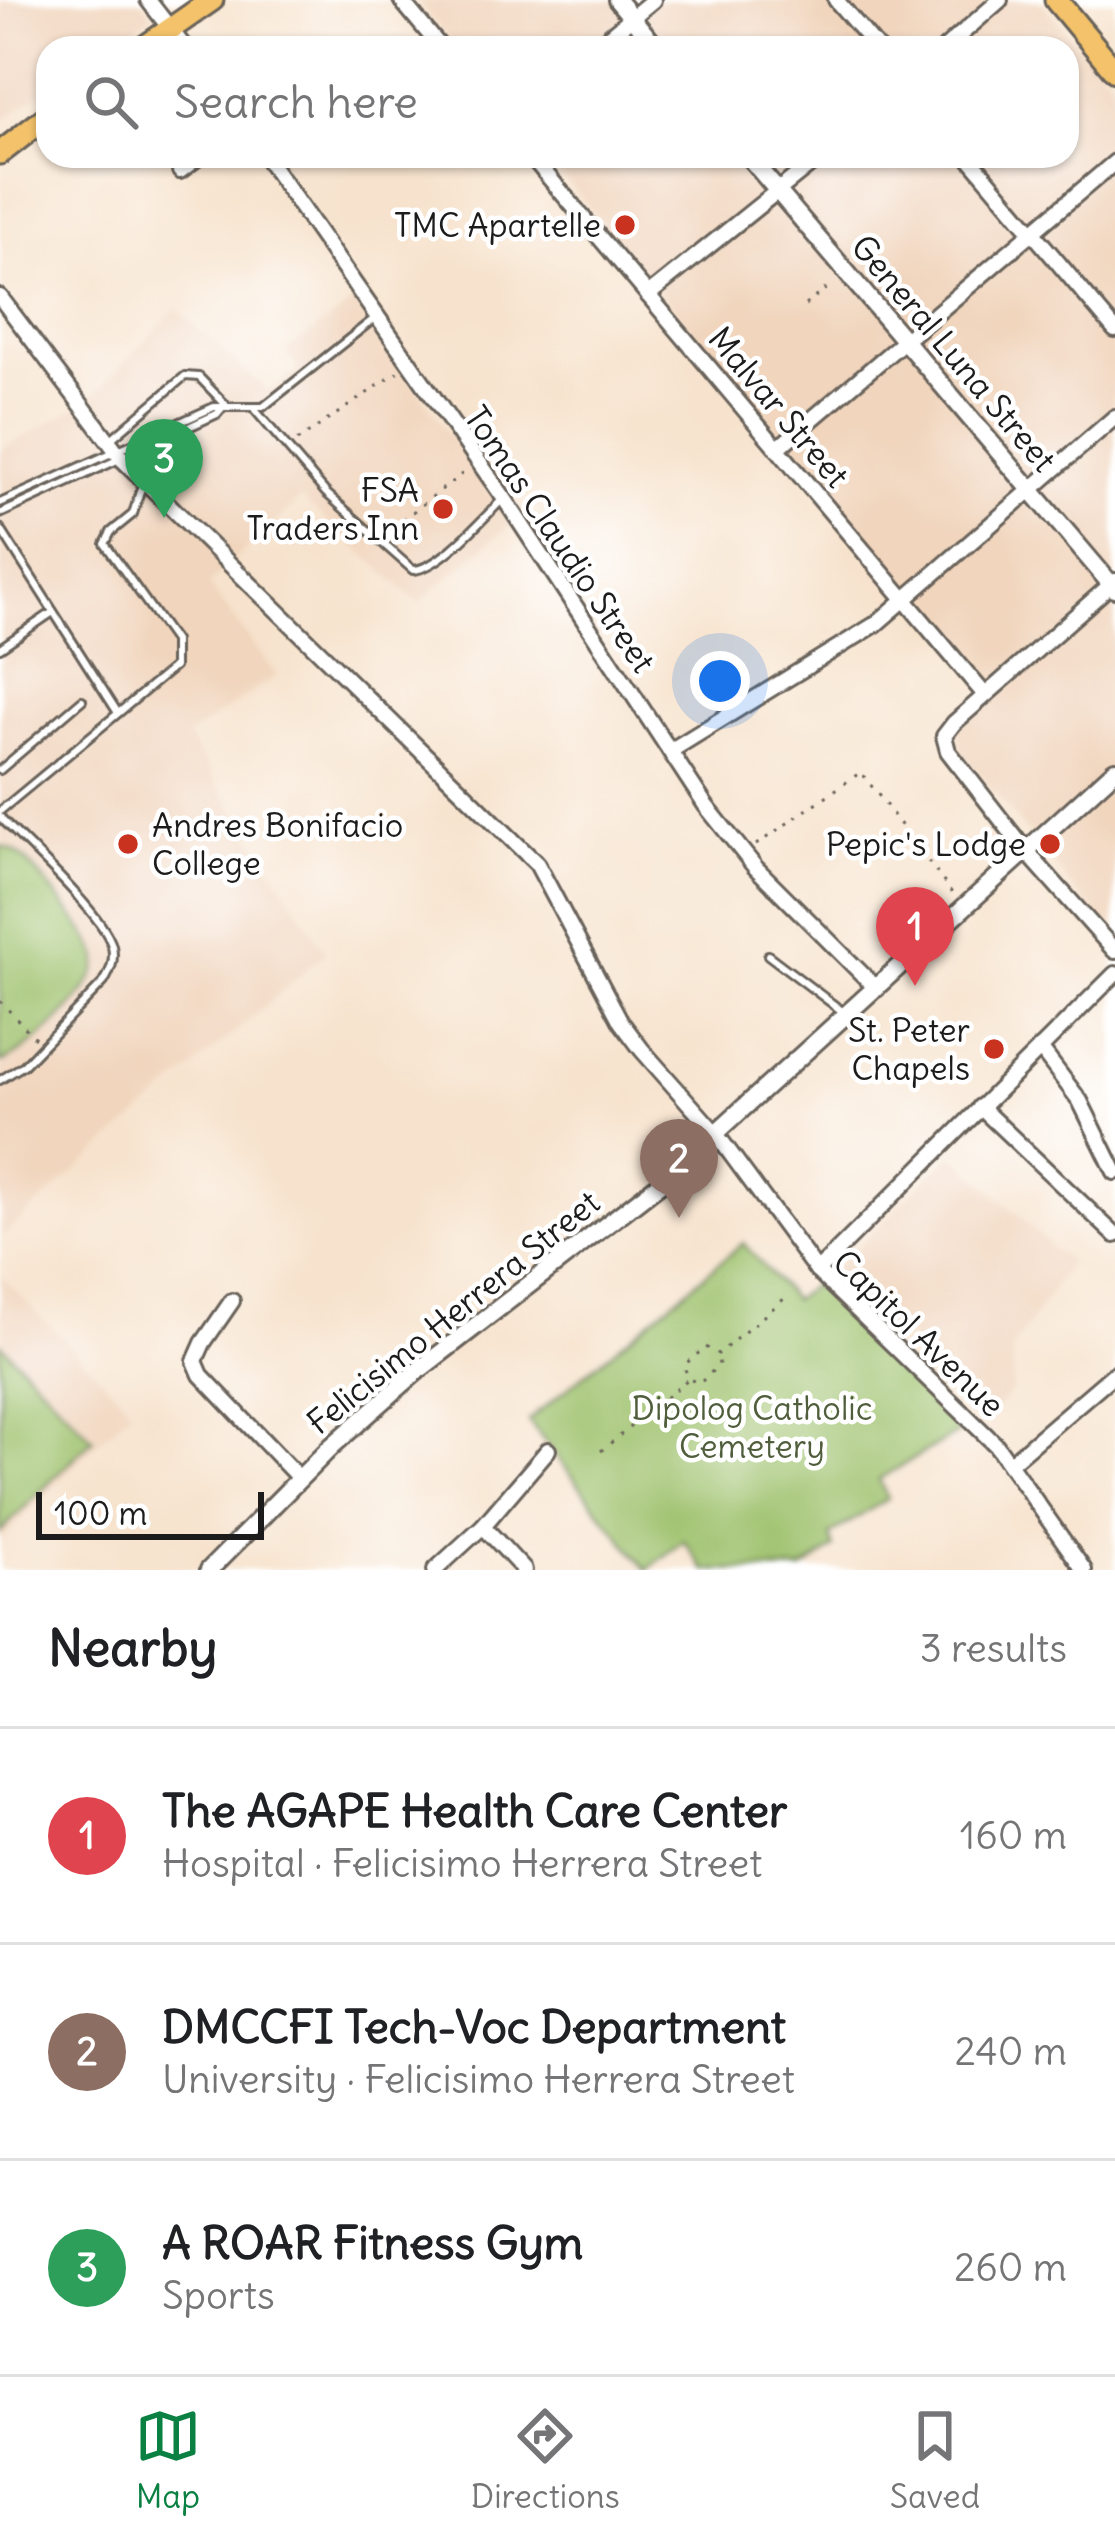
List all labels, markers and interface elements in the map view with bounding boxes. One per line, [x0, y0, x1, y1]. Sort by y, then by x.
search box [36, 36, 1079, 168]
icon: search [78, 69, 144, 135]
text: Search here [174, 74, 418, 130]
place label: TMC Apartelle [394, 204, 601, 246]
marker: TMC Apartelle [612, 212, 638, 238]
street label: General Luna Street [843, 226, 1065, 480]
street label: Malvar Street [700, 318, 858, 496]
street label: Tomas Claudio Street [455, 398, 665, 680]
pin: 3 [125, 419, 203, 518]
place label: FSA Traders Inn [246, 469, 419, 549]
marker: FSA Traders Inn [430, 496, 456, 522]
your location [690, 651, 750, 711]
place label: Andres Bonifacio College [152, 804, 403, 884]
place label: Pepic's Lodge [826, 823, 1026, 865]
marker: Andres Bonifacio College [115, 831, 141, 857]
marker: Pepic's Lodge [1037, 831, 1063, 857]
pin: 1 [876, 887, 954, 986]
place label: St. Peter Chapels [848, 1009, 970, 1089]
marker: St. Peter Chapels [981, 1036, 1007, 1062]
pin: 2 [640, 1119, 718, 1218]
street label: Felicisimo Herrera Street [298, 1181, 608, 1443]
street label: Capitol Avenue [825, 1241, 1013, 1425]
park label: Dipolog Catholic Cemetery [632, 1387, 872, 1467]
scale bar [36, 1486, 264, 1539]
text: 100 m [54, 1492, 147, 1534]
text: Nearby [48, 1616, 217, 1680]
text: 3 results [920, 1624, 1067, 1673]
text: The AGAPE Health Care Center [162, 1783, 787, 1839]
text: 1 [79, 1811, 95, 1860]
text: 160 m [960, 1811, 1067, 1860]
text: Hospital · Felicisimo Herrera Street [162, 1839, 762, 1888]
text: DMCCFI Tech-Voc Department [162, 1999, 786, 2055]
text: 2 [76, 2027, 98, 2076]
text: 240 m [955, 2027, 1067, 2076]
text: University · Felicisimo Herrera Street [162, 2055, 795, 2104]
text: A ROAR Fitness Gym [162, 2215, 583, 2271]
text: 3 [76, 2243, 98, 2292]
text: 260 m [954, 2243, 1067, 2292]
text: Sports [162, 2271, 275, 2320]
tab: Map [135, 2403, 201, 2517]
tab: Directions [471, 2403, 620, 2517]
tab: Saved [890, 2403, 980, 2517]

